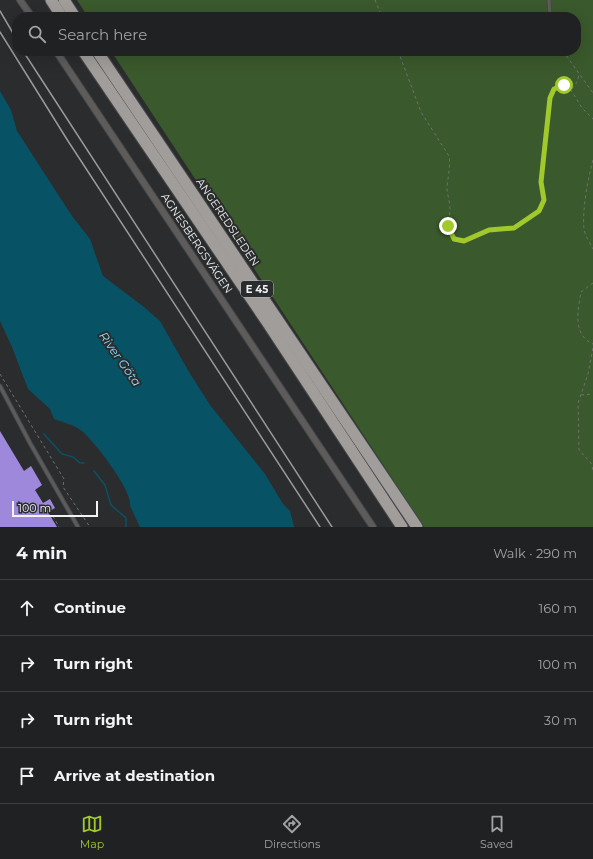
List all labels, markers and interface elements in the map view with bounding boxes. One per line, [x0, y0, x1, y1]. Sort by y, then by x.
search box [12, 12, 581, 56]
icon: search [26, 23, 48, 45]
text: Search here [58, 25, 147, 44]
route start [555, 76, 573, 94]
street label: ANGEREDSLEDEN [193, 175, 263, 269]
street label: AGNESBERGSVÄGEN [158, 190, 236, 296]
route end [439, 217, 457, 235]
road number: E 45 [241, 281, 273, 297]
water label: River Göta [96, 329, 145, 389]
scale bar [12, 499, 98, 518]
text: 100 m [18, 501, 51, 515]
text: 4 min [16, 543, 67, 563]
text: Walk · 290 m [493, 545, 577, 561]
icon: ahead [16, 597, 38, 619]
text: Continue [54, 598, 126, 617]
text: 160 m [539, 600, 577, 616]
icon: right [16, 653, 38, 675]
text: Turn right [54, 654, 133, 673]
text: 100 m [538, 656, 577, 672]
icon: right [16, 709, 38, 731]
text: Turn right [54, 710, 133, 729]
text: 30 m [544, 712, 577, 728]
icon: arrive [16, 765, 38, 787]
text: Arrive at destination [54, 766, 215, 785]
tab: Map [80, 813, 104, 851]
tab: Directions [264, 813, 320, 851]
tab: Saved [480, 813, 513, 851]

